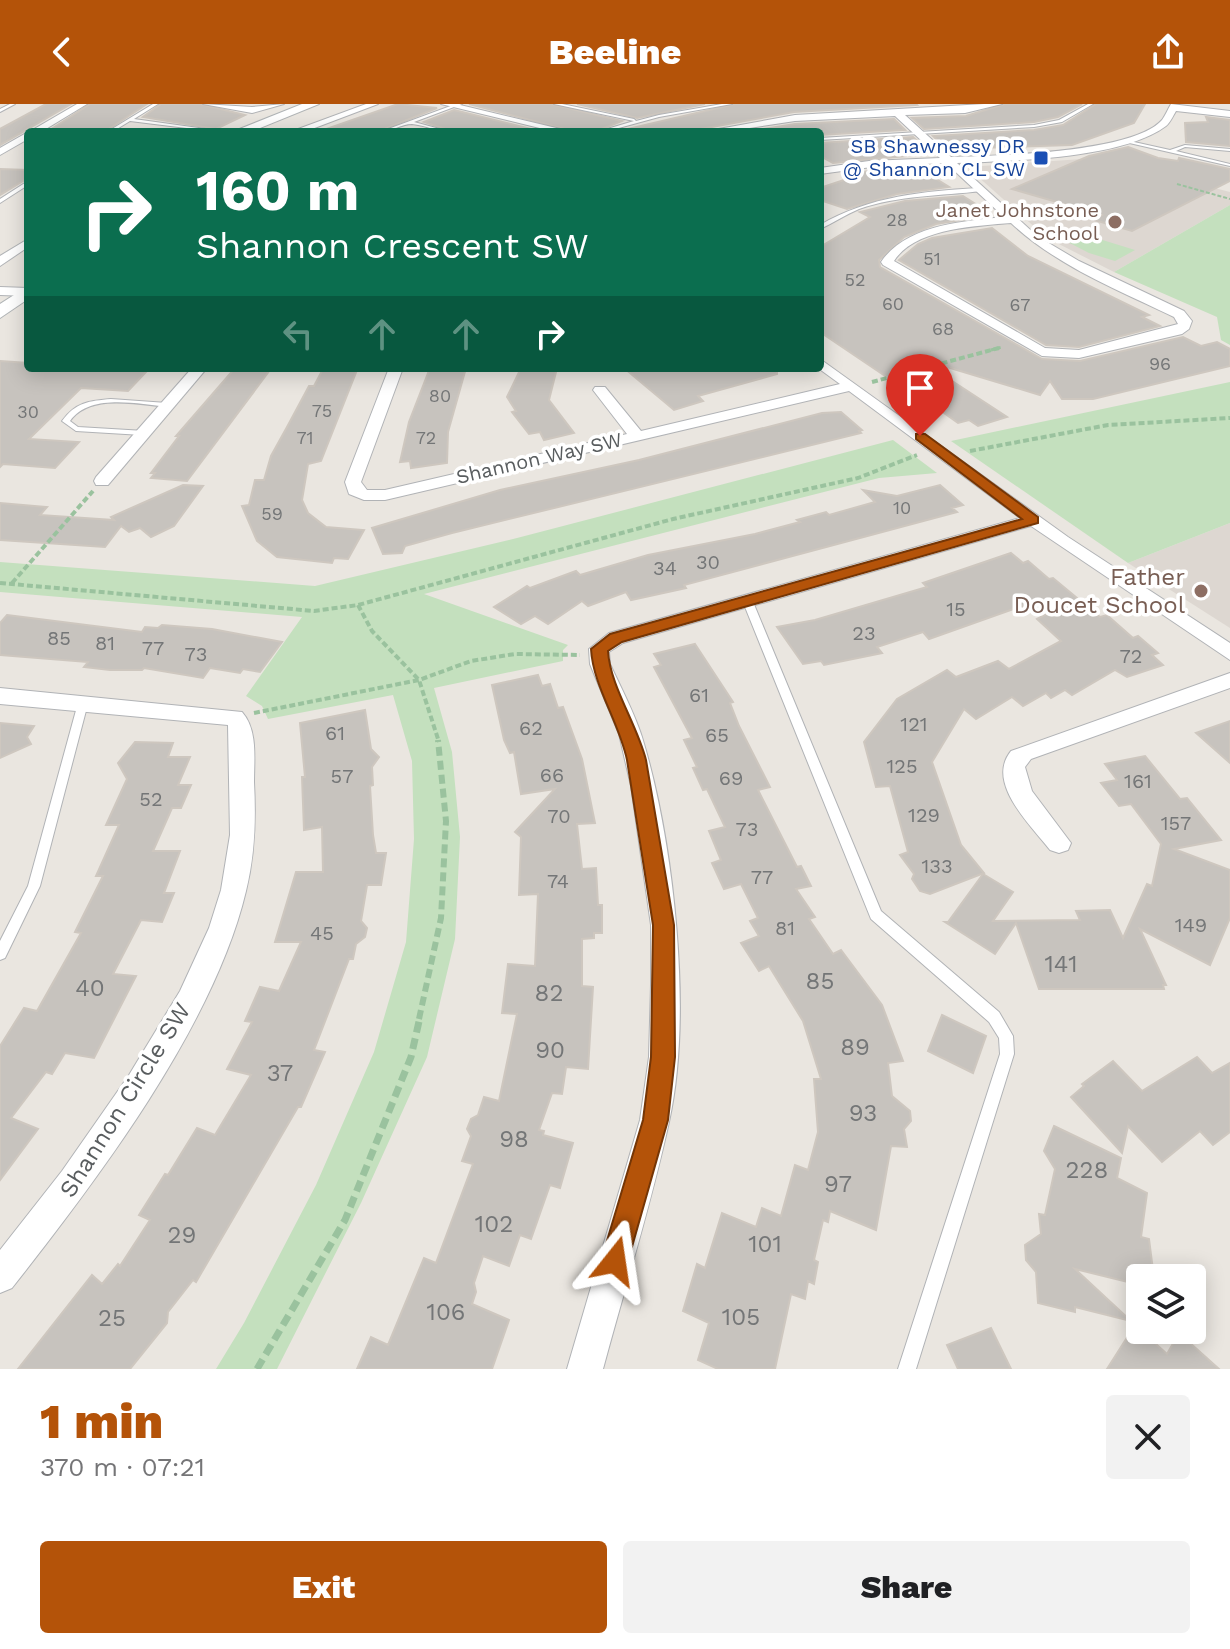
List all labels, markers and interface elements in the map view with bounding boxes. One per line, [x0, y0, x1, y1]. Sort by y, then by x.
icon: back [40, 30, 84, 74]
icon: share [1146, 30, 1190, 74]
text: Beeline [549, 31, 681, 73]
place label: SB Shawnessy DR @ Shannon CL SW [843, 134, 1025, 181]
marker: SB Shawnessy DR @ Shannon CL SW [1032, 149, 1050, 167]
text: 160 m [196, 158, 359, 224]
icon: right [64, 160, 168, 264]
place label: Janet Johnstone School [936, 198, 1099, 245]
house number: 28 [886, 209, 908, 230]
marker: Janet Johnstone School [1106, 213, 1124, 231]
text: Shannon Crescent SW [196, 225, 589, 267]
house number: 51 [923, 248, 941, 269]
house number: 52 [845, 269, 865, 290]
house number: 60 [882, 293, 904, 314]
house number: 67 [1010, 294, 1030, 315]
icon: left [276, 312, 320, 356]
icon: ahead [360, 312, 404, 356]
icon: ahead [444, 312, 488, 356]
icon: right [528, 312, 572, 356]
house number: 68 [932, 318, 954, 339]
house number: 96 [1149, 353, 1171, 374]
pin [886, 354, 954, 436]
icon: arrive [898, 366, 942, 410]
house number: 80 [429, 385, 451, 406]
house number: 75 [312, 400, 332, 421]
house number: 30 [17, 401, 39, 422]
house number: 71 [296, 427, 314, 448]
house number: 72 [416, 427, 436, 448]
street label: Shannon Way SW [454, 427, 624, 489]
house number: 10 [893, 497, 911, 518]
house number: 59 [261, 503, 283, 524]
house number: 30 [696, 550, 720, 574]
house number: 34 [653, 556, 677, 580]
place label: Father Doucet School [1013, 563, 1186, 619]
marker: Father Doucet School [1192, 582, 1210, 600]
house number: 15 [946, 597, 966, 621]
house number: 23 [852, 621, 876, 645]
house number: 85 [47, 626, 71, 650]
house number: 81 [95, 631, 115, 655]
house number: 77 [142, 636, 164, 660]
house number: 73 [185, 642, 207, 666]
house number: 72 [1120, 644, 1142, 668]
house number: 61 [689, 683, 709, 707]
house number: 121 [900, 712, 928, 736]
house number: 62 [519, 716, 543, 740]
house number: 61 [325, 721, 345, 745]
house number: 65 [705, 723, 729, 747]
house number: 125 [886, 754, 918, 778]
house number: 66 [540, 763, 564, 787]
house number: 57 [331, 764, 353, 788]
house number: 69 [719, 766, 743, 790]
house number: 161 [1124, 769, 1152, 793]
house number: 52 [139, 787, 163, 811]
house number: 129 [908, 803, 940, 827]
house number: 70 [547, 804, 571, 828]
house number: 157 [1161, 811, 1191, 835]
house number: 73 [736, 817, 758, 841]
house number: 133 [921, 854, 953, 878]
house number: 77 [751, 865, 773, 889]
house number: 74 [547, 869, 569, 893]
house number: 149 [1175, 913, 1207, 937]
house number: 81 [775, 916, 795, 940]
house number: 45 [310, 921, 334, 945]
house number: 141 [1045, 950, 1078, 978]
house number: 85 [806, 967, 834, 995]
house number: 40 [75, 974, 105, 1002]
house number: 82 [535, 979, 563, 1007]
street label: Shannon Circle SW [54, 997, 196, 1203]
house number: 89 [840, 1033, 870, 1061]
house number: 90 [535, 1036, 565, 1064]
house number: 37 [267, 1059, 293, 1087]
house number: 93 [849, 1099, 877, 1127]
house number: 98 [499, 1125, 529, 1153]
house number: 228 [1066, 1156, 1108, 1184]
house number: 97 [824, 1170, 852, 1198]
house number: 102 [475, 1210, 513, 1238]
position arrow [573, 1219, 657, 1303]
house number: 29 [168, 1221, 196, 1249]
house number: 101 [748, 1230, 782, 1258]
map controls [1126, 1264, 1206, 1344]
button: layers [1126, 1264, 1206, 1344]
house number: 106 [427, 1298, 465, 1326]
house number: 105 [722, 1303, 760, 1331]
house number: 25 [98, 1304, 126, 1332]
text: 1 min [40, 1393, 163, 1450]
button: close [1106, 1395, 1190, 1479]
text: 370 m · 07:21 [40, 1452, 205, 1482]
button: Exit [40, 1541, 607, 1633]
button: Share [623, 1541, 1190, 1633]

